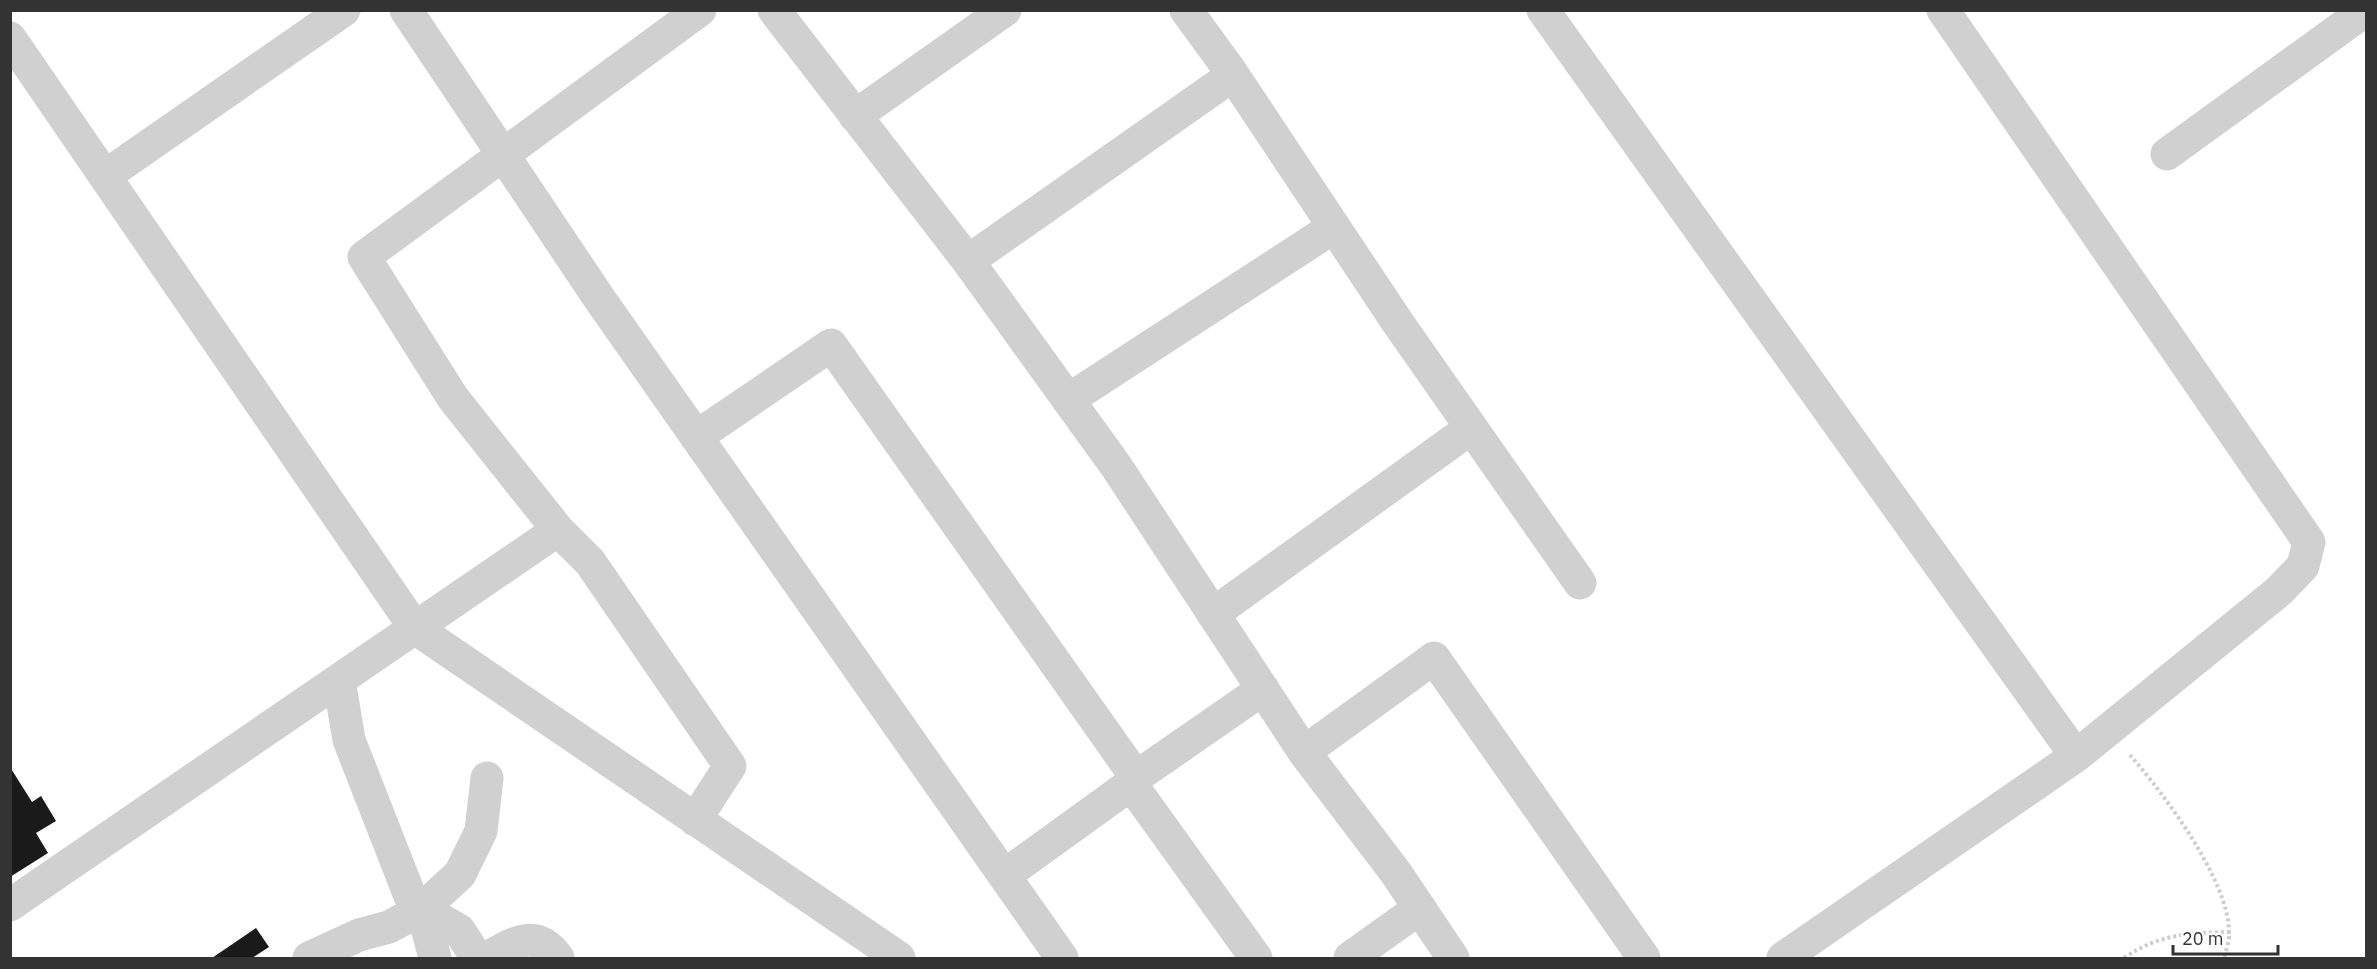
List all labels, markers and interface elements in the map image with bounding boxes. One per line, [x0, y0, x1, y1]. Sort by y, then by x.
scale bar [2173, 918, 2278, 956]
text: 20 m [2182, 927, 2224, 950]

